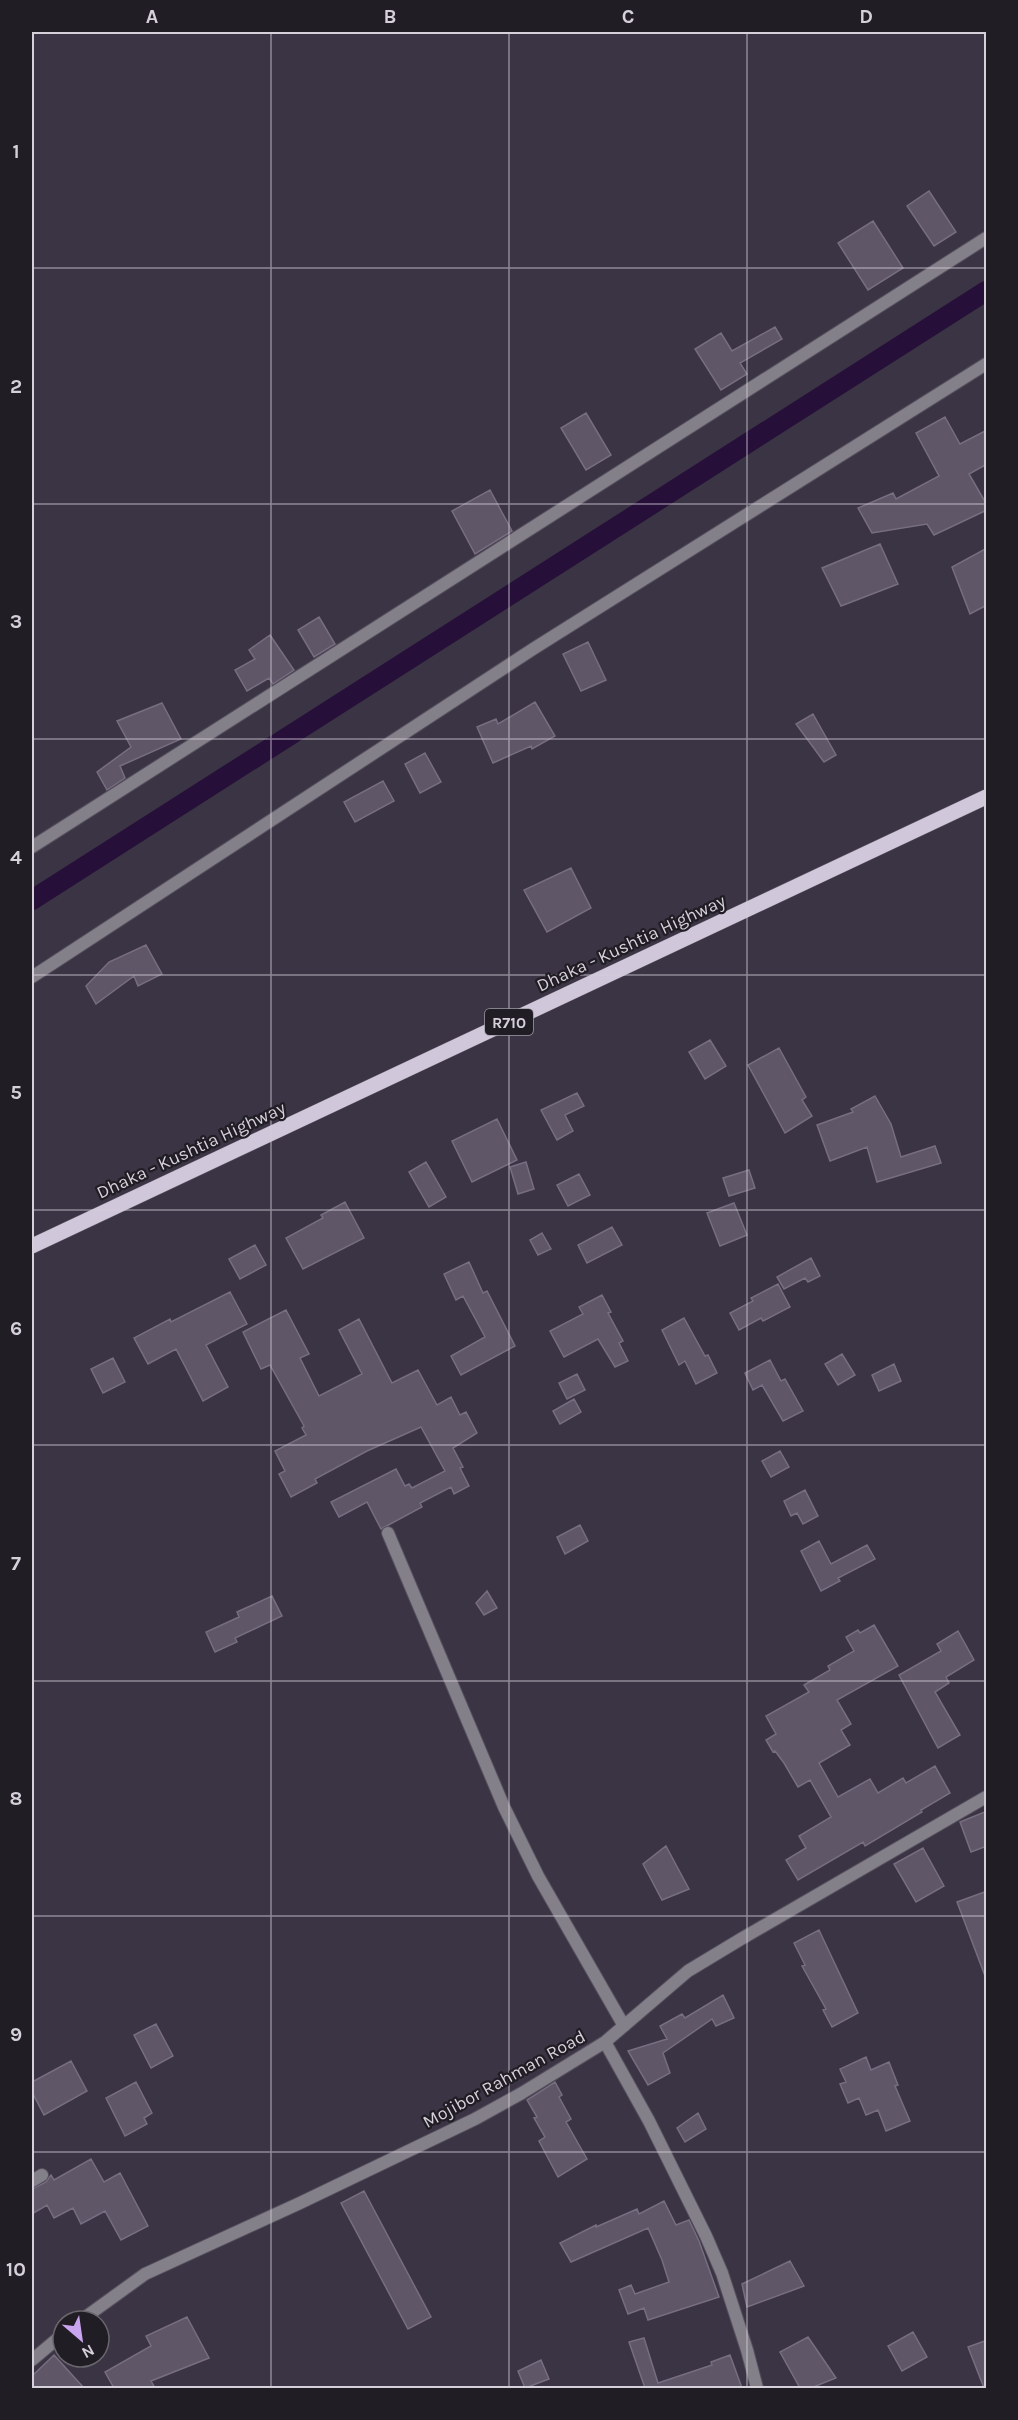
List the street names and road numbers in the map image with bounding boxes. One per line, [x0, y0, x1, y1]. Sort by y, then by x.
street label: Dhaka - Kushtia Highway [533, 889, 729, 996]
road number: R710 [485, 1009, 533, 1035]
street label: Dhaka - Kushtia Highway [93, 1096, 289, 1203]
street label: Mojibor Rahman Road [419, 2025, 589, 2133]

